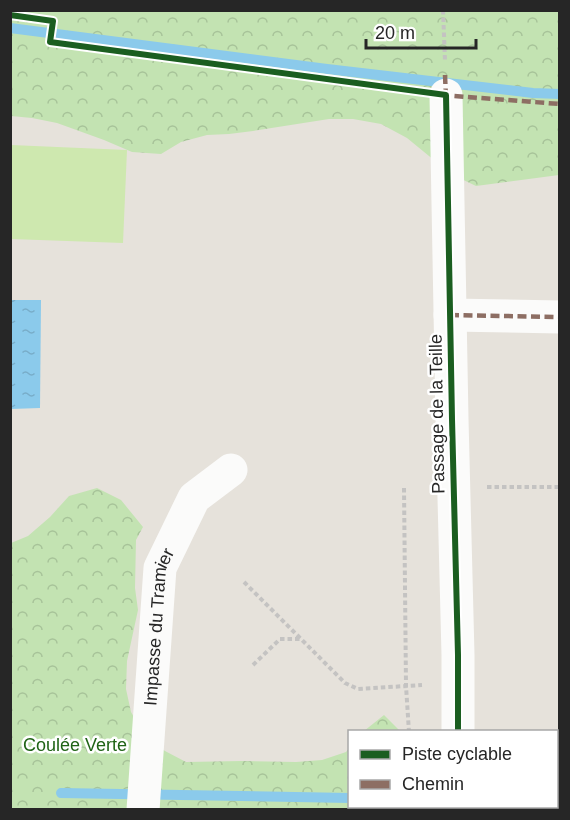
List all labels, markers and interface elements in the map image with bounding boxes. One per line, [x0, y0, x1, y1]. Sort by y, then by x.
scale bar [366, 12, 476, 50]
text: 20 m [375, 23, 415, 43]
street label: Passage de la Teille [426, 334, 448, 494]
street label: Impasse du Tramier [140, 545, 178, 707]
legend [348, 730, 558, 808]
park label: Coulée Verte [23, 735, 127, 755]
text: Piste cyclable [402, 744, 512, 764]
text: Chemin [402, 774, 464, 794]

